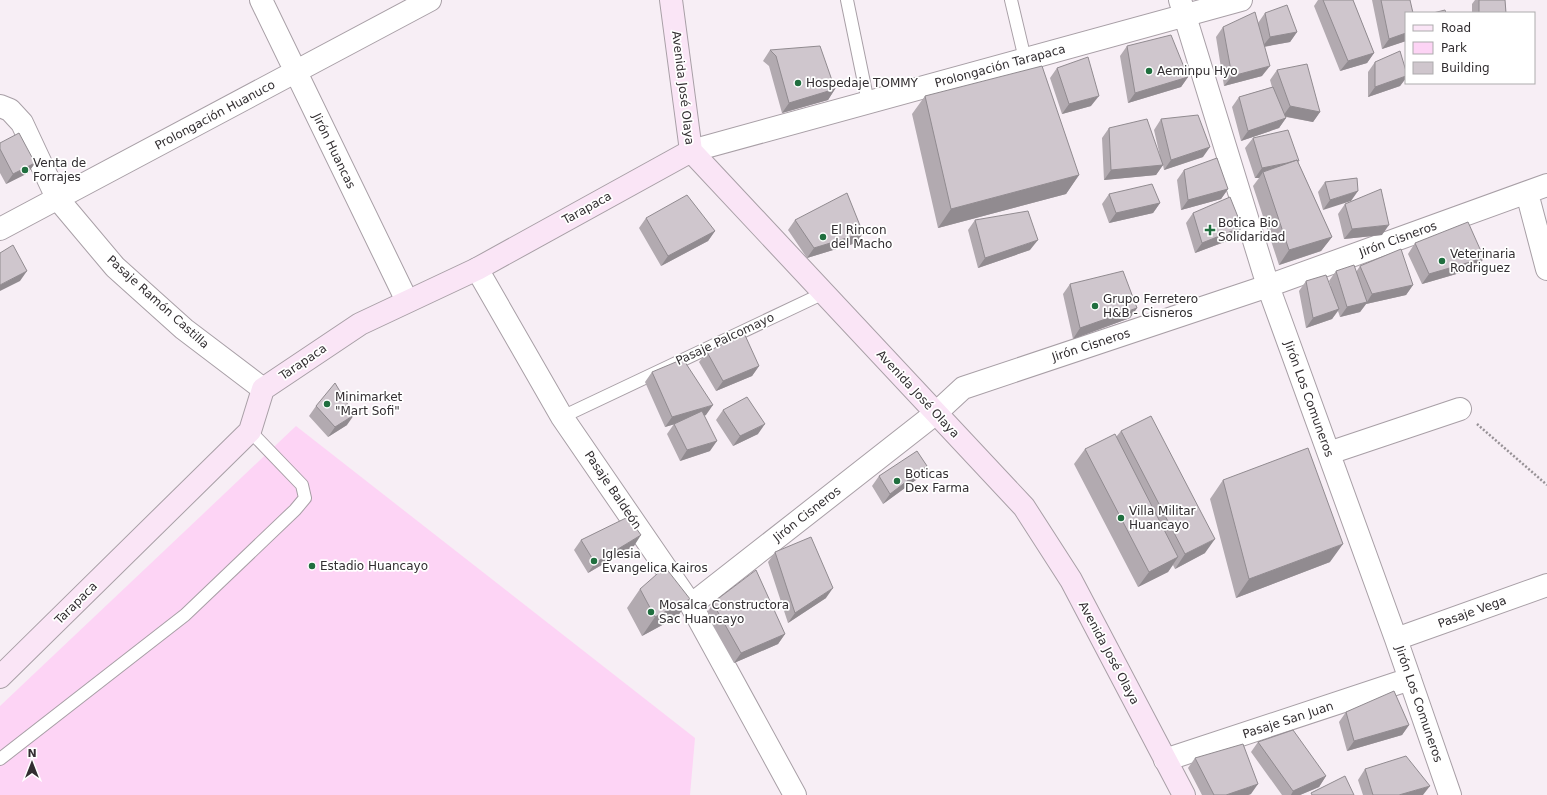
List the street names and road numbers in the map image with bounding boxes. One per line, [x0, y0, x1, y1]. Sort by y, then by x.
street label: Avenida José Olaya [669, 30, 697, 146]
street label: Prolongación Tarapaca [933, 42, 1067, 90]
street label: Prolongación Huanuco [153, 77, 277, 153]
street label: Jirón Huancas [309, 110, 358, 191]
street label: Tarapaca [559, 189, 614, 228]
street label: Jirón Cisneros [1356, 218, 1439, 260]
street label: Pasaje Ramón Castilla [104, 253, 212, 351]
street label: Pasaje Palcomayo [674, 310, 776, 368]
street label: Jirón Cisneros [1049, 326, 1132, 365]
street label: Jirón Los Comuneros [1281, 338, 1337, 459]
street label: Tarapaca [276, 341, 329, 383]
street label: Avenida José Olaya [874, 347, 962, 441]
street label: Pasaje Baldeón [582, 448, 644, 532]
street label: Jirón Cisneros [770, 483, 843, 545]
street label: Tarapaca [51, 579, 100, 628]
street label: Pasaje Vega [1436, 593, 1508, 631]
street label: Avenida José Olaya [1076, 599, 1142, 707]
street label: Jirón Los Comuneros [1392, 643, 1446, 764]
street label: Pasaje San Juan [1241, 699, 1335, 741]

